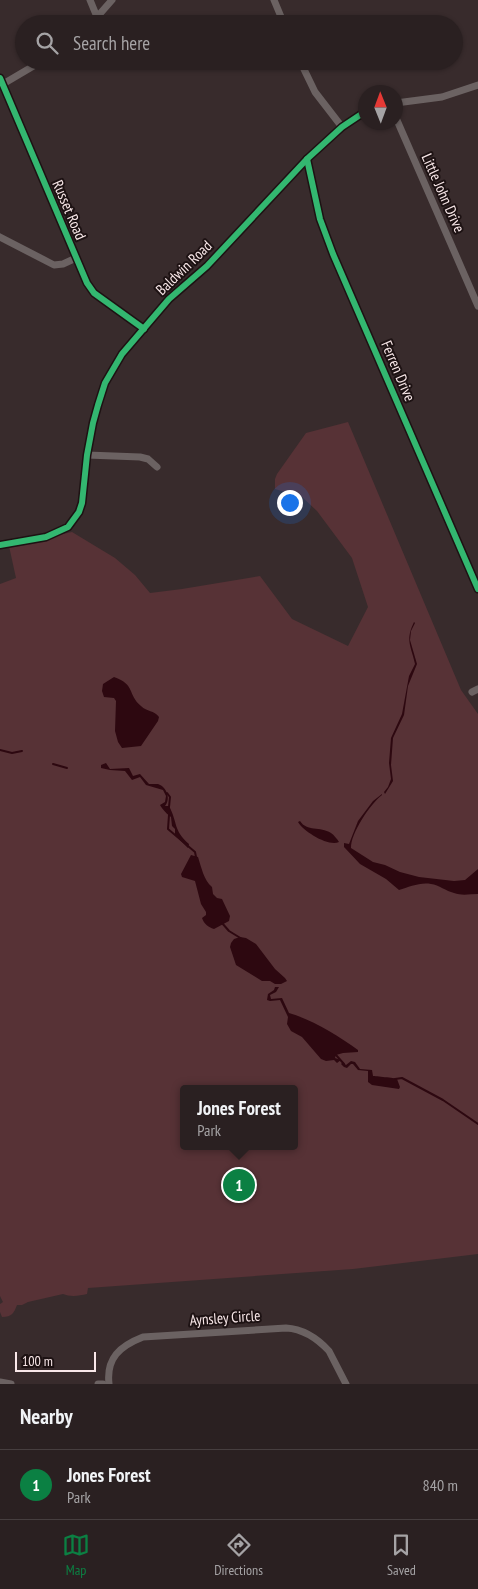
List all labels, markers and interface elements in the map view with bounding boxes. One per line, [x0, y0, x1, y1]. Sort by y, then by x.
search box [15, 15, 463, 70]
icon: search [33, 29, 61, 57]
text: Search here [73, 31, 150, 55]
north arrow [358, 85, 403, 130]
street label: Little John Drive [418, 150, 469, 235]
street label: Russet Road [48, 177, 91, 242]
street label: Baldwin Road [152, 236, 216, 299]
street label: Ferren Drive [377, 338, 420, 404]
your location [277, 490, 303, 516]
popup [180, 1085, 298, 1150]
text: Jones Forest [197, 1096, 281, 1120]
text: Park [197, 1120, 221, 1140]
pin: 1 [223, 1166, 255, 1204]
street label: Aynsley Circle [189, 1306, 261, 1329]
scale bar [15, 1349, 96, 1372]
text: 100 m [22, 1352, 53, 1370]
text: Nearby [20, 1403, 73, 1430]
text: Jones Forest [67, 1463, 150, 1487]
text: 1 [32, 1475, 40, 1495]
text: 840 m [423, 1475, 458, 1495]
text: Park [67, 1487, 91, 1507]
tab: Map [62, 1531, 90, 1579]
tab: Directions [214, 1531, 263, 1579]
tab: Saved [387, 1531, 416, 1579]

